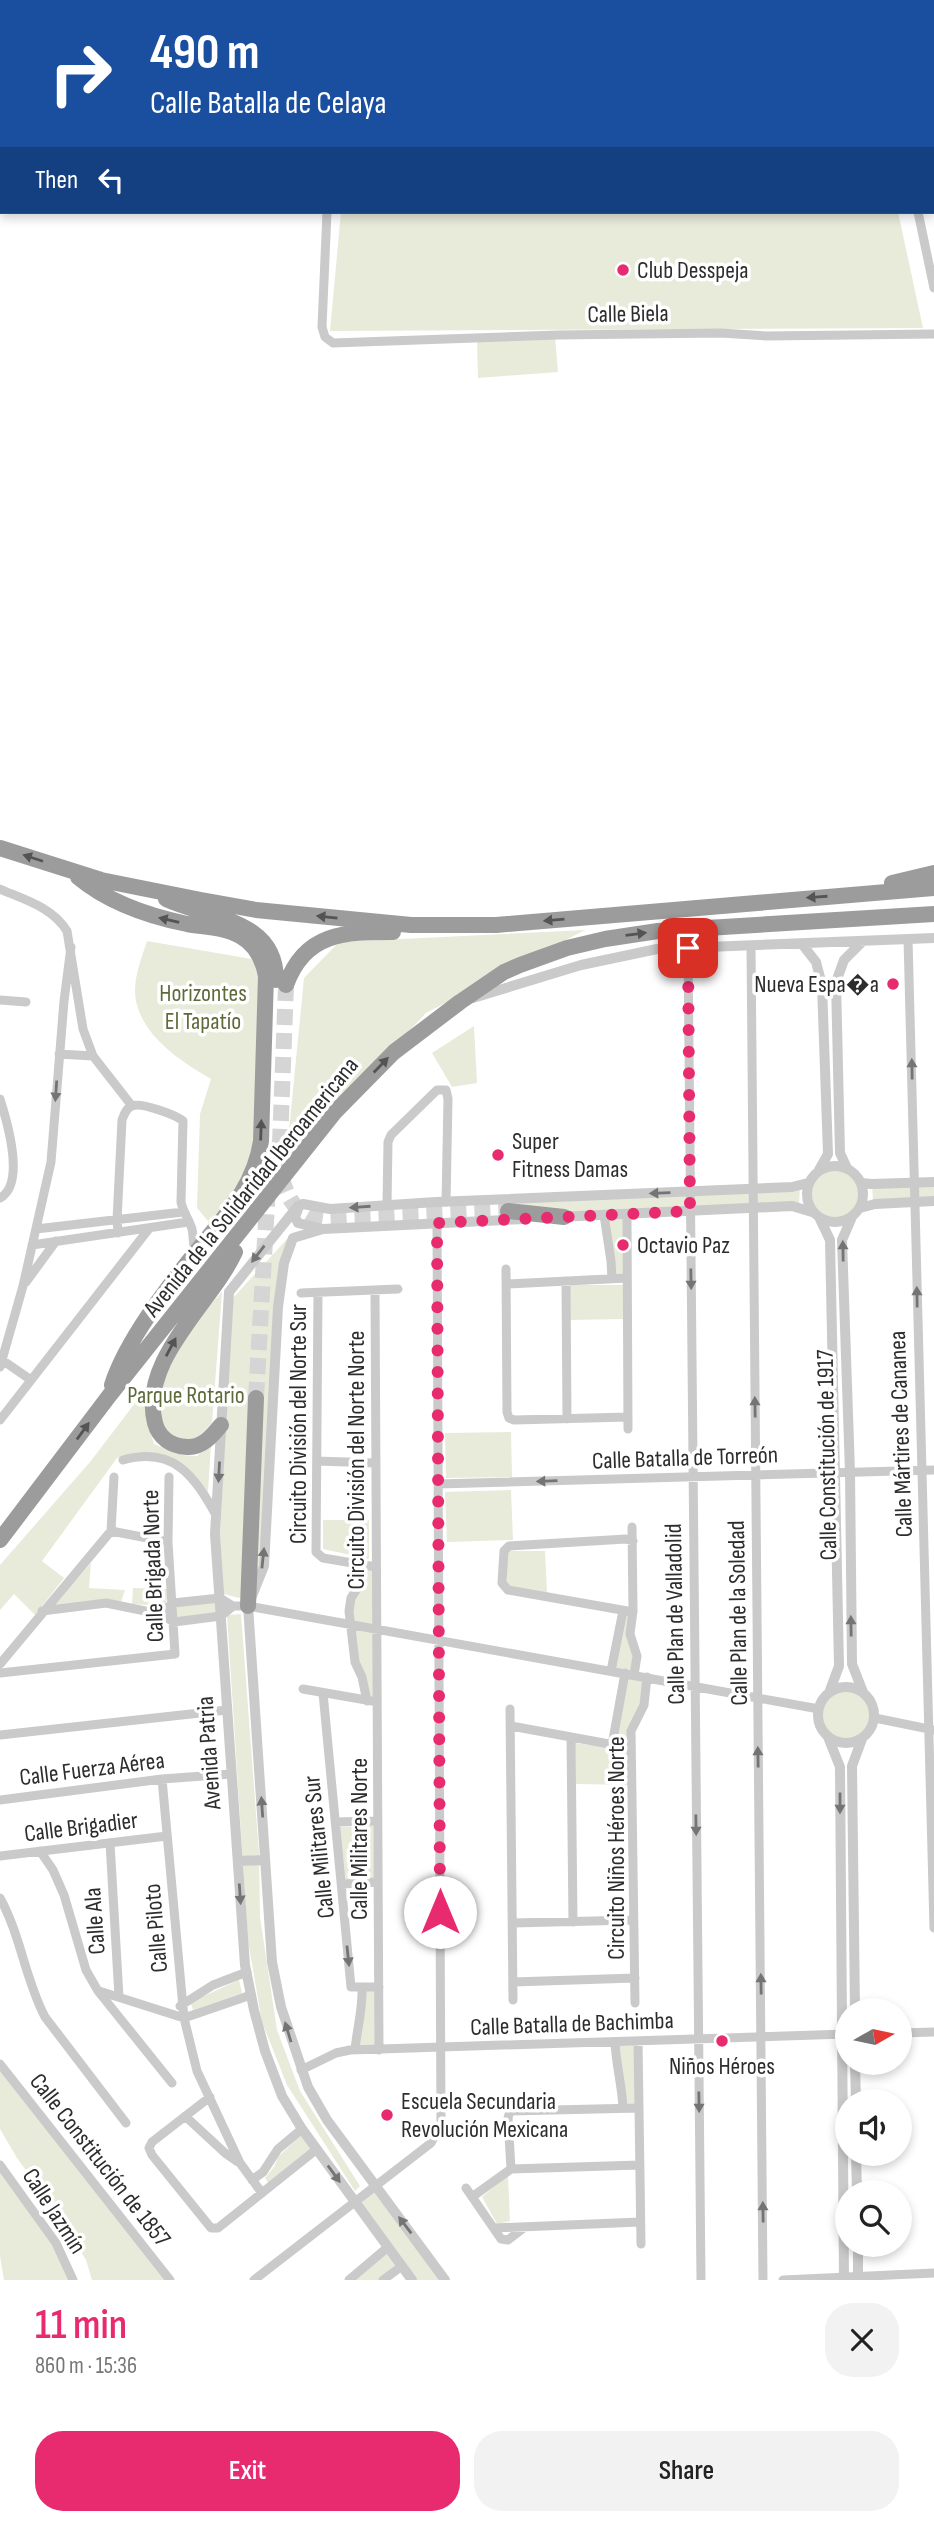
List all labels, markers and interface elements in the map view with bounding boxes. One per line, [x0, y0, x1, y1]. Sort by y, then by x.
text: 490 m [150, 24, 260, 83]
icon: right [35, 28, 126, 119]
text: Calle Batalla de Celaya [150, 84, 387, 123]
icon: left [92, 161, 130, 199]
text: Then [35, 165, 78, 196]
place label: Club Desspeja [637, 256, 748, 285]
marker: Club Desspeja [615, 262, 631, 278]
street label: Calle Biela [587, 299, 669, 329]
one-way arrow [22, 852, 43, 863]
one-way arrow [806, 892, 828, 903]
one-way arrow [316, 911, 338, 922]
one-way arrow [158, 914, 180, 925]
one-way arrow [543, 915, 565, 926]
pin [658, 918, 718, 978]
one-way arrow [625, 928, 647, 939]
icon: arrive [669, 929, 707, 967]
place label: Nueva Espa�a [754, 970, 879, 999]
marker: Nueva Espa�a [885, 976, 901, 992]
park label: Horizontes El Tapatío [159, 979, 247, 1036]
street label: Avenida de la Solidaridad Iberoamericana [137, 1051, 365, 1323]
one-way arrow [372, 1057, 388, 1074]
one-way arrow [906, 1058, 917, 1080]
one-way arrow [50, 1081, 61, 1103]
one-way arrow [255, 1119, 266, 1141]
place label: Super Fitness Damas [512, 1127, 628, 1184]
marker: Super Fitness Damas [490, 1147, 506, 1163]
one-way arrow [649, 1187, 671, 1198]
one-way arrow [349, 1202, 371, 1213]
place label: Octavio Paz [637, 1231, 730, 1260]
marker: Octavio Paz [615, 1237, 631, 1253]
one-way arrow [837, 1240, 849, 1262]
one-way arrow [250, 1245, 265, 1263]
one-way arrow [685, 1268, 697, 1290]
one-way arrow [911, 1286, 923, 1308]
street label: Circuito División del Norte Sur [284, 1304, 313, 1544]
street label: Calle Mártires de Cananea [883, 1330, 919, 1538]
street label: Circuito División del Norte Norte [342, 1331, 371, 1589]
one-way arrow [165, 1337, 177, 1357]
street label: Calle Constitución de 1917 [811, 1349, 843, 1561]
park label: Parque Rotario [127, 1381, 245, 1410]
one-way arrow [749, 1396, 761, 1418]
one-way arrow [76, 1422, 90, 1441]
street label: Calle Batalla de Torreón [591, 1440, 779, 1476]
one-way arrow [213, 1461, 224, 1483]
one-way arrow [536, 1475, 558, 1487]
street label: Calle Brigada Norte [136, 1489, 170, 1643]
street label: Calle Plan de la Soledad [722, 1520, 754, 1706]
street label: Calle Plan de Valladolid [659, 1523, 691, 1705]
one-way arrow [258, 1547, 269, 1569]
one-way arrow [845, 1614, 857, 1636]
street label: Avenida Patria [191, 1695, 227, 1812]
street label: Circuito Niños Héroes Norte [602, 1736, 631, 1960]
street label: Calle Fuerza Aérea [18, 1746, 166, 1792]
one-way arrow [753, 1746, 764, 1768]
street label: Calle Militares Norte [345, 1758, 374, 1920]
street label: Calle Militares Sur [297, 1774, 341, 1920]
one-way arrow [834, 1792, 846, 1814]
one-way arrow [256, 1795, 267, 1817]
street label: Calle Brigadier [22, 1806, 140, 1848]
one-way arrow [691, 1814, 702, 1836]
position arrow [403, 1875, 477, 1949]
street label: Calle Piloto [138, 1882, 174, 1974]
one-way arrow [235, 1884, 246, 1906]
street label: Calle Ala [78, 1886, 112, 1956]
one-way arrow [343, 1945, 354, 1967]
one-way arrow [755, 1973, 767, 1995]
north arrow [835, 1998, 912, 2076]
map controls [835, 1998, 912, 2257]
street label: Calle Batalla de Bachimba [470, 2006, 674, 2042]
one-way arrow [283, 2021, 293, 2042]
marker: Niños Héroes [714, 2033, 730, 2049]
place label: Niños Héroes [669, 2052, 775, 2081]
street label: Calle Constitución de 1857 [23, 2068, 177, 2253]
place label: Escuela Secundaria Revolución Mexicana [401, 2087, 568, 2144]
button: sound [835, 2089, 912, 2166]
one-way arrow [693, 2091, 705, 2113]
marker: Escuela Secundaria Revolución Mexicana [379, 2107, 395, 2123]
street label: Calle Jazmín [16, 2163, 92, 2259]
one-way arrow [327, 2164, 342, 2182]
button: search [835, 2180, 912, 2257]
one-way arrow [757, 2201, 769, 2223]
one-way arrow [398, 2216, 412, 2234]
text: 11 min [35, 2300, 127, 2351]
button: close [825, 2303, 899, 2377]
text: 860 m · 15:36 [35, 2352, 137, 2380]
button: Exit [35, 2431, 460, 2511]
button: Share [474, 2431, 899, 2511]

